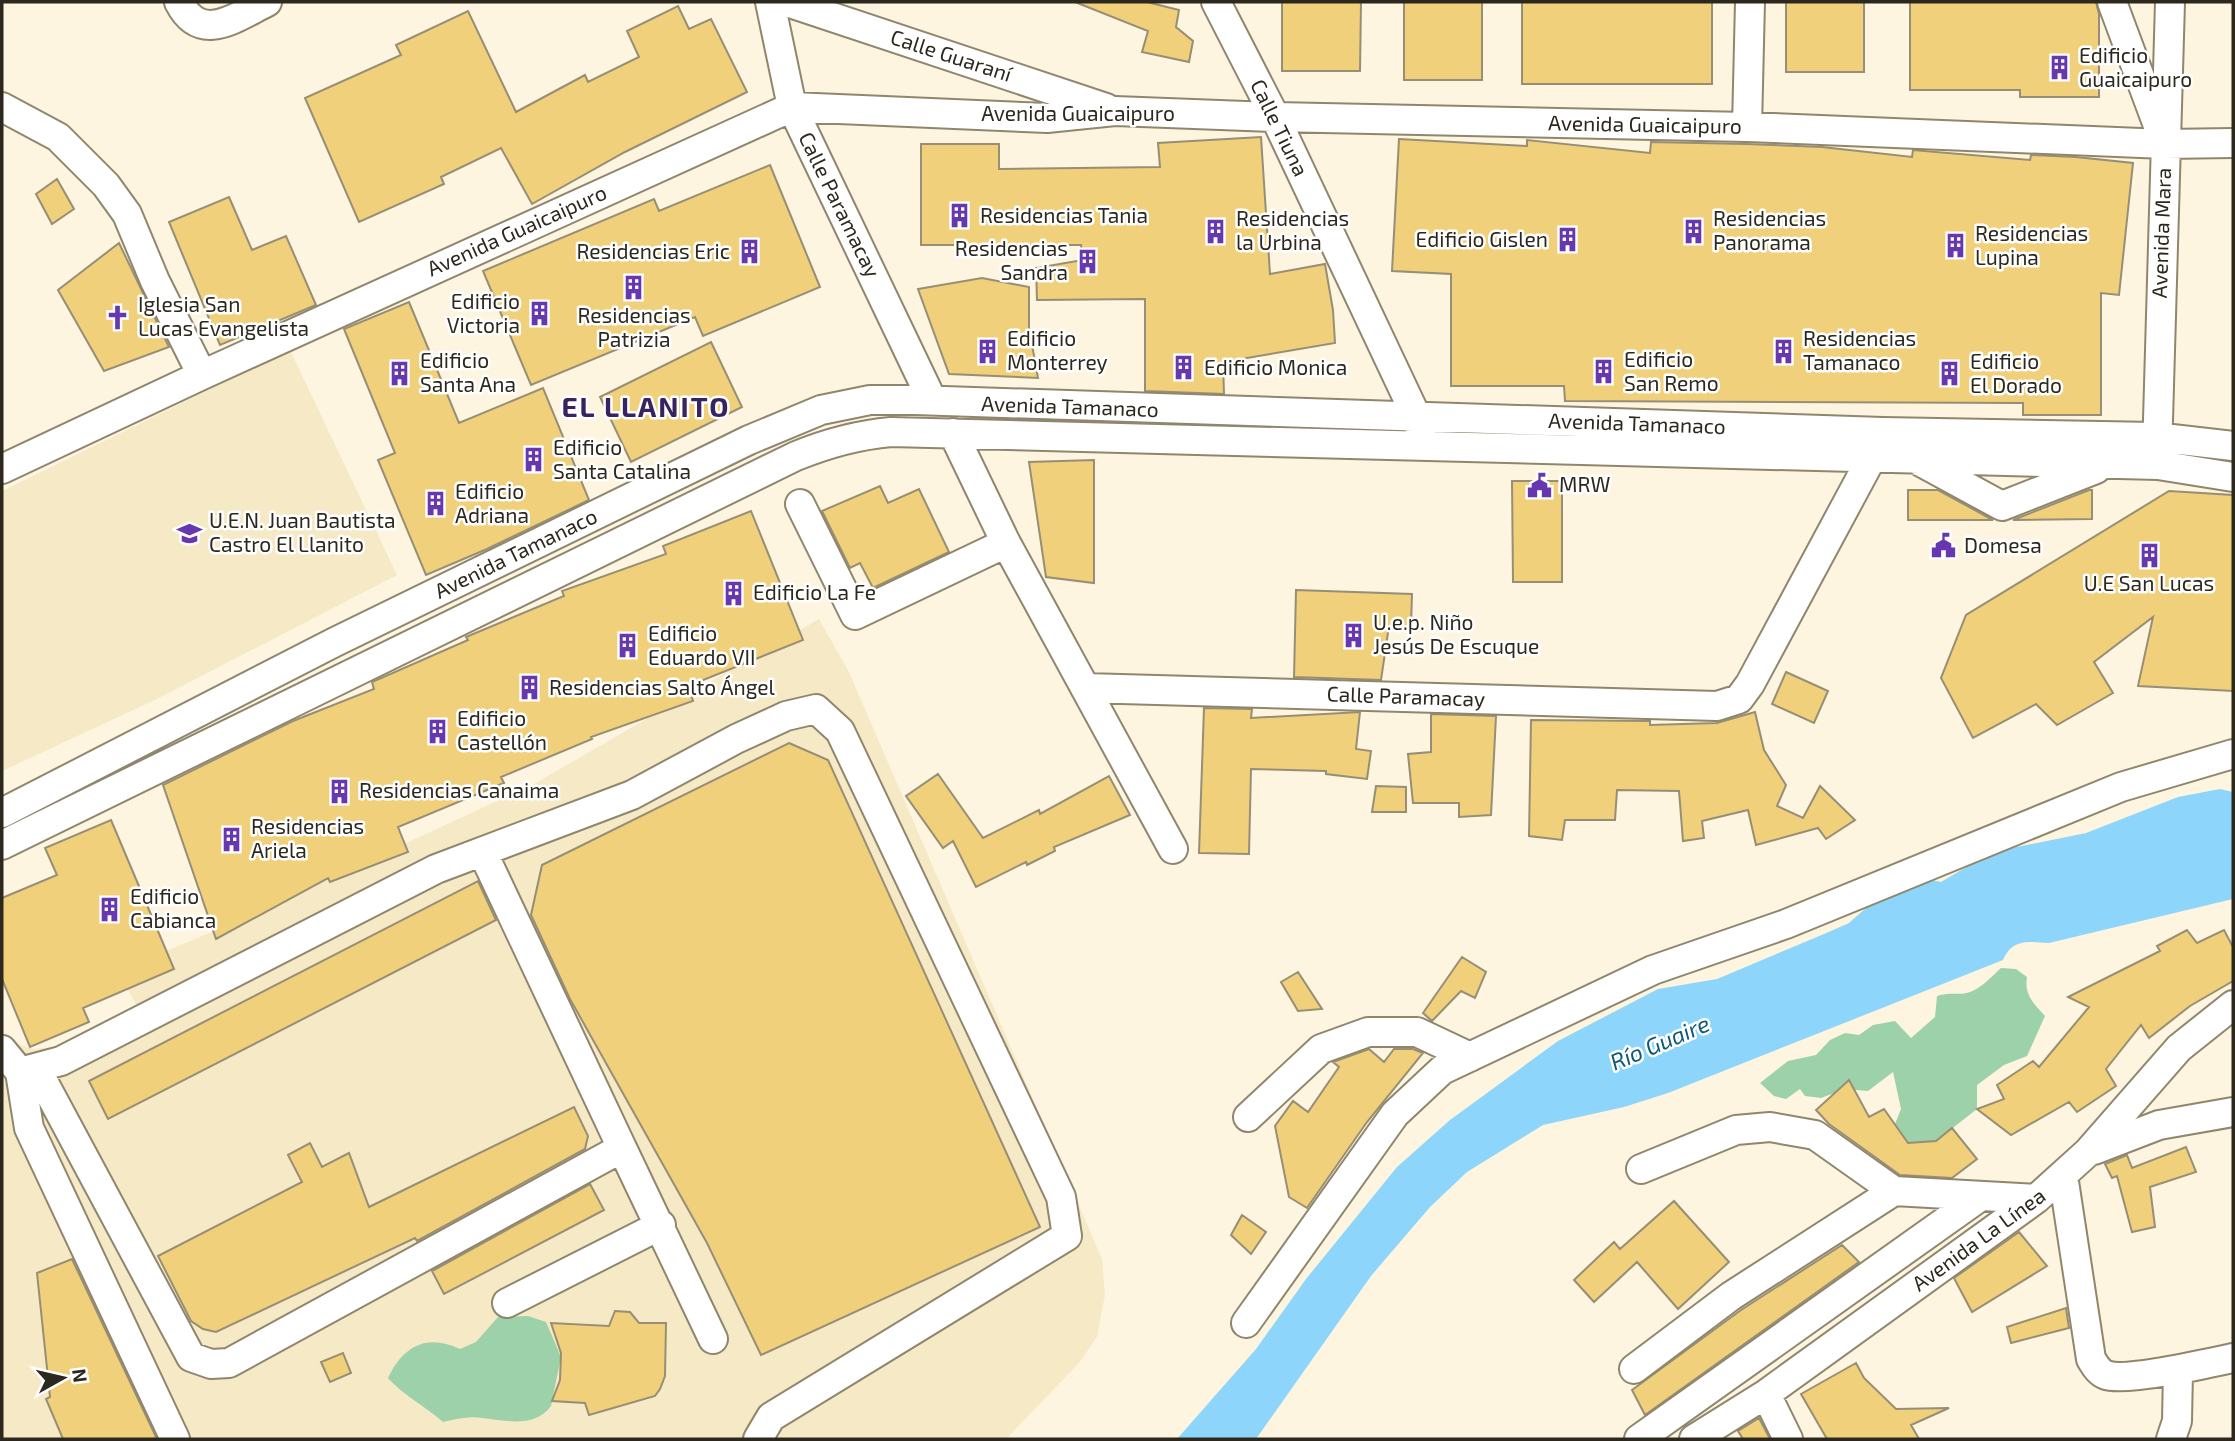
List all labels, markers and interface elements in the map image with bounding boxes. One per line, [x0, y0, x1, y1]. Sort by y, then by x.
street label: Calle Guaraní [888, 23, 1016, 86]
place label: Edificio Guaicaipuro [2079, 42, 2192, 91]
building icon: Edificio Guaicaipuro [2045, 54, 2073, 82]
street label: Calle Tiuna [1246, 75, 1315, 180]
street label: Avenida Guaicaipuro [981, 100, 1175, 125]
street label: Avenida Guaicaipuro [1548, 109, 1742, 138]
street label: Calle Paramacay [794, 128, 886, 281]
street label: Avenida Mara [2146, 167, 2175, 299]
street label: Avenida Guaicaipuro [423, 179, 610, 280]
building icon: Residencias Tania [946, 202, 974, 230]
place label: Residencias Tania [980, 202, 1148, 227]
place label: Residencias la Urbina [1236, 205, 1349, 254]
place label: Residencias Panorama [1713, 205, 1826, 254]
building icon: Residencias la Urbina [1202, 217, 1230, 245]
building icon: Residencias Panorama [1679, 217, 1707, 245]
place label: Residencias Lupina [1975, 220, 2088, 269]
place label: Edificio Gislen [1415, 226, 1548, 251]
building icon: Edificio Gislen [1554, 226, 1582, 254]
building icon: Residencias Lupina [1941, 232, 1969, 260]
place label: Residencias Sandra [955, 235, 1068, 284]
place label: Residencias Eric [576, 238, 730, 263]
building icon: Residencias Eric [736, 238, 764, 266]
building icon: Residencias Sandra [1074, 247, 1102, 275]
building icon: Residencias Patrizia [620, 273, 648, 301]
place label: Edificio Victoria [447, 288, 520, 337]
place label: Iglesia San Lucas Evangelista [138, 291, 309, 340]
building icon: Edificio Victoria [526, 300, 554, 328]
place label: Residencias Patrizia [577, 302, 691, 351]
church icon: Iglesia San Lucas Evangelista [104, 303, 132, 331]
place label: Edificio Monterrey [1007, 325, 1108, 374]
place label: Residencias Tamanaco [1803, 325, 1916, 374]
building icon: Edificio Monterrey [973, 337, 1001, 365]
building icon: Residencias Tamanaco [1769, 337, 1797, 365]
place label: Edificio San Remo [1624, 346, 1719, 395]
place label: Edificio Santa Ana [420, 347, 516, 396]
place label: Edificio El Dorado [1970, 348, 2062, 397]
building icon: Edificio Monica [1170, 354, 1198, 382]
place label: Edificio Monica [1204, 354, 1347, 379]
building icon: Edificio San Remo [1590, 358, 1618, 386]
building icon: Edificio Santa Ana [386, 359, 414, 387]
building icon: Edificio El Dorado [1936, 360, 1964, 388]
district label: EL LLANITO [561, 389, 731, 423]
street label: Avenida Tamanaco [981, 390, 1159, 421]
street label: Avenida Tamanaco [1548, 407, 1726, 438]
place label: Edificio Santa Catalina [553, 434, 691, 483]
building icon: Edificio Santa Catalina [519, 446, 547, 474]
public building icon: MRW [1525, 471, 1553, 499]
place label: MRW [1559, 471, 1610, 496]
place label: Edificio Adriana [455, 478, 529, 527]
building icon: Edificio Adriana [421, 490, 449, 518]
street label: Avenida Tamanaco [430, 503, 601, 603]
place label: U.E.N. Juan Bautista Castro El Llanito [209, 507, 396, 556]
school or university icon: U.E.N. Juan Bautista Castro El Llanito [175, 519, 203, 547]
public building icon: Domesa [1930, 532, 1958, 560]
place label: Domesa [1964, 532, 2042, 557]
building icon: U.E San Lucas [2135, 541, 2163, 569]
place label: U.E San Lucas [2084, 570, 2214, 595]
building icon: Edificio La Fe [719, 579, 747, 607]
place label: Edificio La Fe [753, 579, 876, 604]
place label: U.e.p. Niño Jesús De Escuque [1373, 609, 1539, 658]
place label: Edificio Eduardo VII [648, 620, 755, 669]
building icon: U.e.p. Niño Jesús De Escuque [1339, 621, 1367, 649]
building icon: Edificio Eduardo VII [614, 632, 642, 660]
building icon: Residencias Salto Ángel [515, 674, 543, 702]
place label: Residencias Salto Ángel [549, 674, 776, 699]
street label: Calle Paramacay [1326, 680, 1486, 711]
place label: Edificio Castellón [457, 705, 547, 754]
building icon: Edificio Castellón [423, 717, 451, 745]
building icon: Residencias Canaima [325, 777, 353, 805]
place label: Residencias Canaima [359, 777, 559, 802]
place label: Residencias Ariela [251, 813, 364, 862]
building icon: Residencias Ariela [217, 825, 245, 853]
place label: Edificio Cabianca [130, 883, 216, 932]
building icon: Edificio Cabianca [96, 895, 124, 923]
water label: Río Guaire [1606, 1009, 1714, 1076]
street label: Avenida La Línea [1907, 1182, 2050, 1296]
north arrow [28, 1343, 98, 1413]
text: N [68, 1367, 93, 1384]

